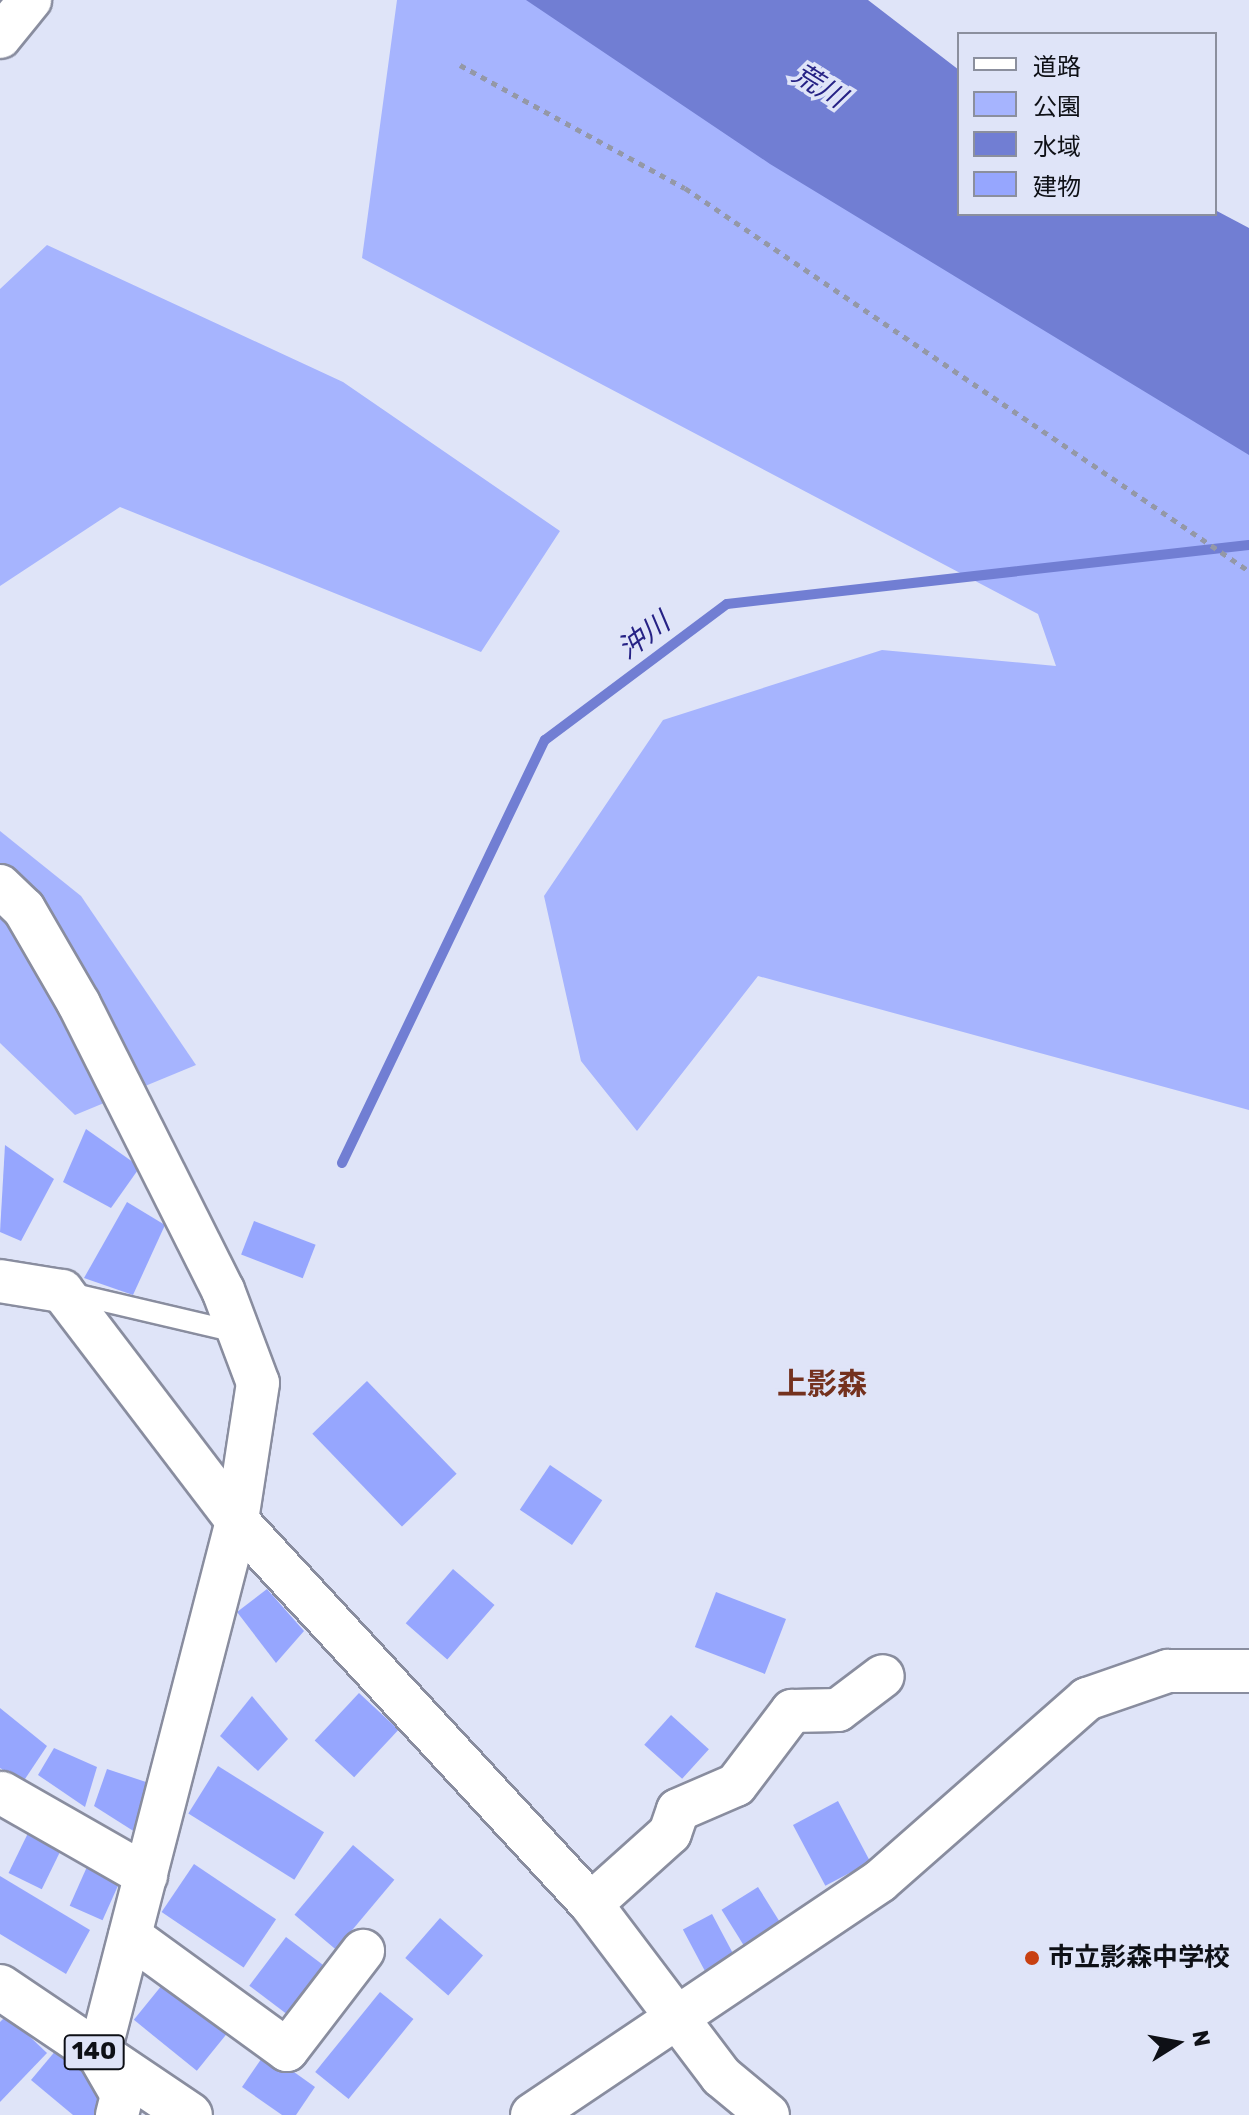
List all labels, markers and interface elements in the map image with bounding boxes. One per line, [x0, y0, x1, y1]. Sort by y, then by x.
legend [957, 32, 1217, 216]
text: 道路 [1033, 53, 1081, 81]
water label: 荒川 [786, 57, 852, 115]
text: 公園 [1033, 93, 1081, 121]
text: 水域 [1033, 133, 1081, 161]
text: 建物 [1033, 173, 1081, 201]
water label: 沖川 [612, 606, 676, 666]
district label: 上影森 [777, 1366, 867, 1402]
place label: 市立影森中学校 [1048, 1942, 1230, 1974]
marker: 市立影森中学校 [1023, 1949, 1041, 1967]
north arrow [1137, 2003, 1217, 2083]
text: N [1186, 2028, 1216, 2049]
road number: 140 [62, 2032, 126, 2072]

